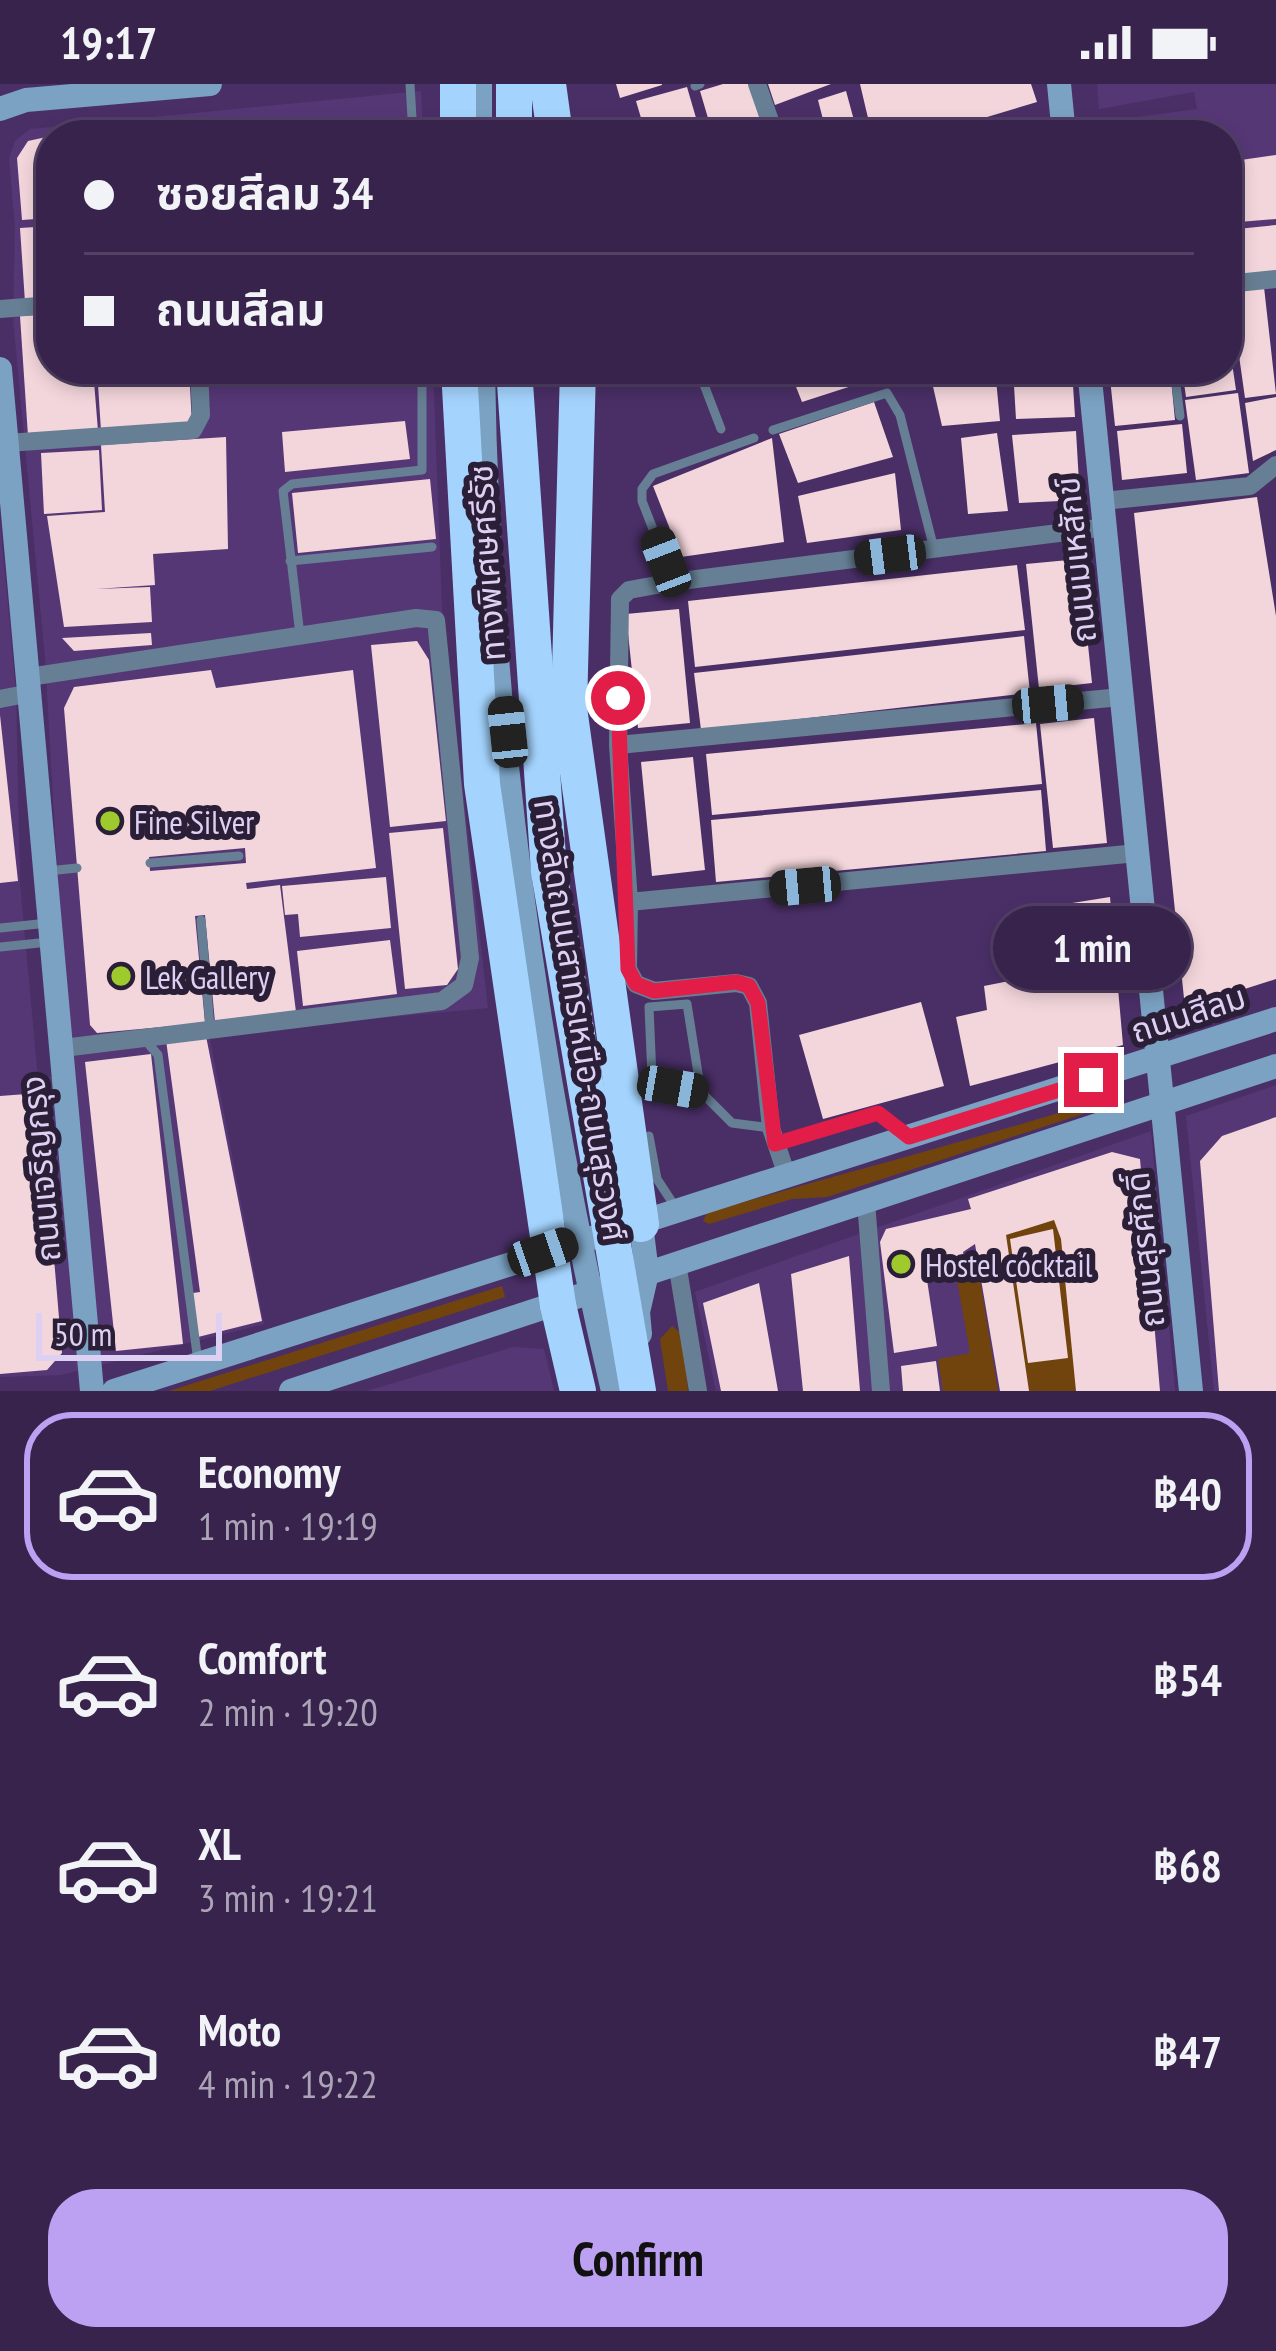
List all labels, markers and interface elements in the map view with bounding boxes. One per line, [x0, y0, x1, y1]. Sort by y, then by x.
text: 19:17 [60, 13, 157, 71]
text: ซอยสีลม 34 [156, 163, 373, 221]
text: ถนนสีลม [156, 279, 325, 337]
street label: ทางพิเศษศรีรัช [458, 463, 514, 663]
street label: ถนนมเหสักข์ [1045, 475, 1105, 645]
car [636, 522, 696, 602]
car [852, 533, 928, 577]
route start [591, 671, 645, 725]
car [1011, 683, 1085, 725]
car [486, 694, 530, 770]
street label: ทางลัดถนนสาทรเหนือ-ถนนสุรวงศ์ [525, 796, 637, 1244]
place label: Fine Silver [134, 800, 254, 843]
marker: Fine Silver [97, 808, 123, 834]
car [768, 865, 842, 907]
callout: 1 min [992, 906, 1190, 990]
text: 1 min [1053, 922, 1131, 973]
place label: Lek Gallery [145, 955, 270, 998]
marker: Lek Gallery [108, 963, 134, 989]
street label: ถนนสีลม [1125, 974, 1251, 1052]
route end [1064, 1053, 1118, 1107]
car [634, 1063, 712, 1111]
street label: ถนนเจริญกรุง [10, 1074, 70, 1264]
street label: ถนนสุรศักดิ์ [1114, 1170, 1174, 1330]
car [503, 1223, 583, 1281]
place label: Hostel cócktail [925, 1243, 1093, 1286]
marker: Hostel cócktail [888, 1251, 914, 1277]
scale bar [36, 1307, 222, 1360]
text: 50 m [54, 1312, 112, 1355]
icon: car [54, 1442, 162, 1550]
text: Economy [198, 1442, 341, 1500]
text: ฿40 [1153, 1464, 1222, 1522]
text: 1 min · 19:19 [198, 1500, 378, 1551]
icon: car [54, 1628, 162, 1736]
text: Comfort [198, 1628, 327, 1686]
text: ฿54 [1153, 1650, 1222, 1708]
text: 2 min · 19:20 [198, 1686, 378, 1737]
icon: car [54, 1814, 162, 1922]
text: XL [198, 1814, 241, 1872]
text: ฿68 [1153, 1836, 1222, 1894]
text: 3 min · 19:21 [198, 1872, 378, 1923]
icon: car [54, 2000, 162, 2108]
text: Moto [198, 2000, 281, 2058]
text: ฿47 [1153, 2022, 1222, 2080]
text: 4 min · 19:22 [198, 2058, 378, 2109]
button: Confirm [48, 2189, 1228, 2327]

